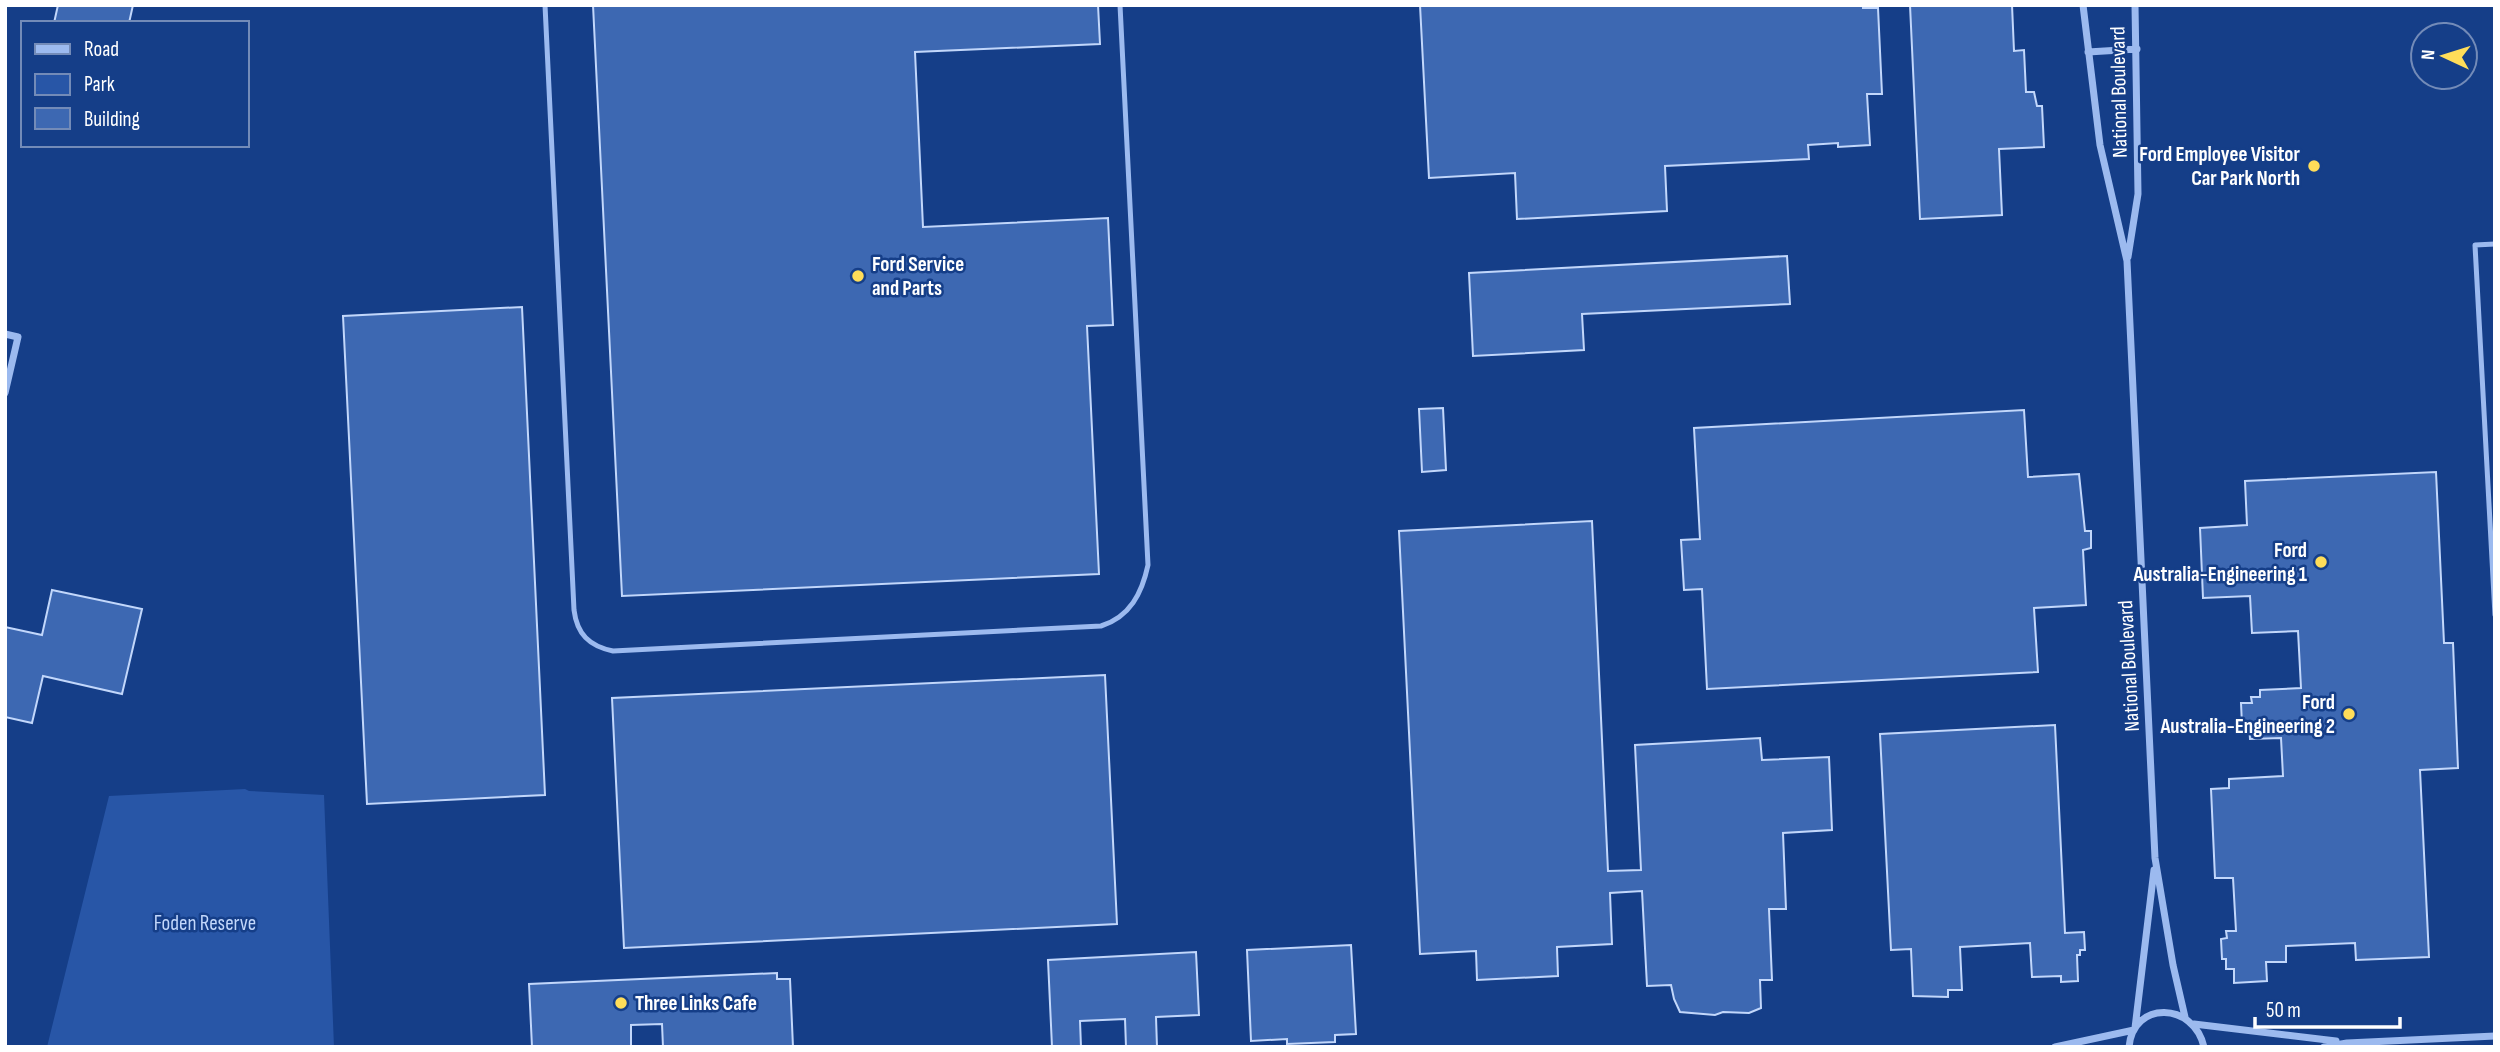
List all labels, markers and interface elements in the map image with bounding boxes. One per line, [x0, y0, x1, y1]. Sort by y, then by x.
legend [21, 21, 248, 147]
north arrow [2409, 21, 2479, 91]
street label: National Boulevard [2105, 26, 2133, 158]
text: Road [84, 37, 119, 62]
text: N [2417, 49, 2440, 61]
text: Park [84, 72, 115, 97]
text: Building [84, 107, 140, 132]
place label: Ford Employee Visitor Car Park North [2139, 142, 2301, 191]
marker: Ford Employee Visitor Car Park North [2306, 158, 2322, 174]
place label: Ford Service and Parts [872, 252, 964, 301]
marker: Ford Service and Parts [850, 268, 866, 284]
place label: Ford Australia-Engineering 1 [2132, 538, 2307, 587]
marker: Ford Australia-Engineering 1 [2313, 554, 2329, 570]
street label: National Boulevard [2113, 600, 2145, 732]
place label: Ford Australia-Engineering 2 [2159, 690, 2335, 739]
marker: Ford Australia-Engineering 2 [2341, 706, 2357, 722]
park label: Foden Reserve [154, 911, 256, 936]
scale bar [2255, 986, 2400, 1030]
place label: Three Links Cafe [635, 991, 757, 1016]
marker: Three Links Cafe [613, 995, 629, 1011]
text: 50 m [2266, 998, 2301, 1023]

